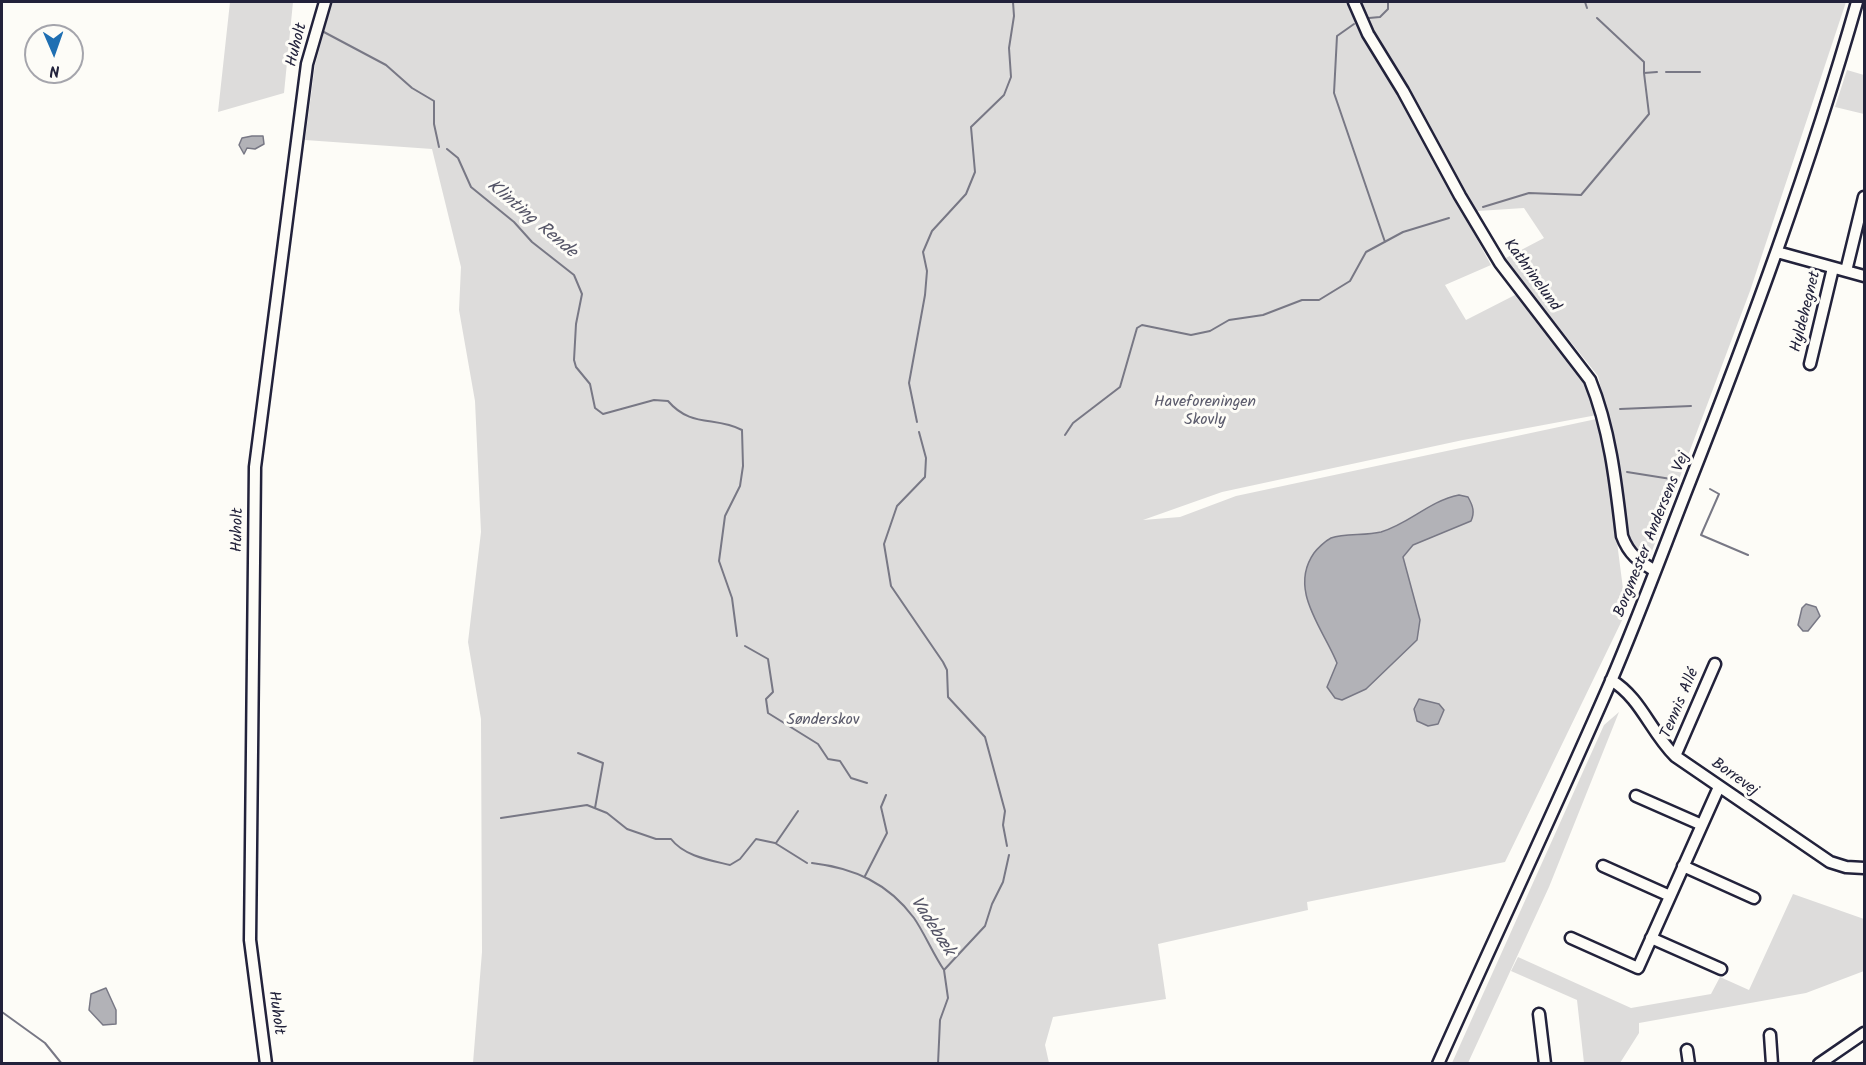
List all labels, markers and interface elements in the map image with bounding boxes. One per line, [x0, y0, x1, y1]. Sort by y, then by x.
street label: Huholt [283, 21, 313, 69]
north arrow [24, 24, 84, 84]
text: N [49, 58, 60, 83]
water label: Klinting Rende [482, 176, 580, 264]
street label: Kathrinelund [1498, 236, 1564, 316]
street label: Hyldehegnet [1788, 270, 1826, 354]
park label: Haveforeningen Skovly [1154, 393, 1256, 431]
street label: Borgmester Andersens Vej [1611, 450, 1695, 620]
street label: Huholt [229, 508, 249, 552]
street label: Tennis Allé [1658, 666, 1704, 742]
park label: Sønderskov [786, 711, 860, 731]
street label: Borrevej [1707, 755, 1761, 801]
water label: Vadebæk [904, 893, 958, 961]
street label: Huholt [262, 990, 288, 1036]

